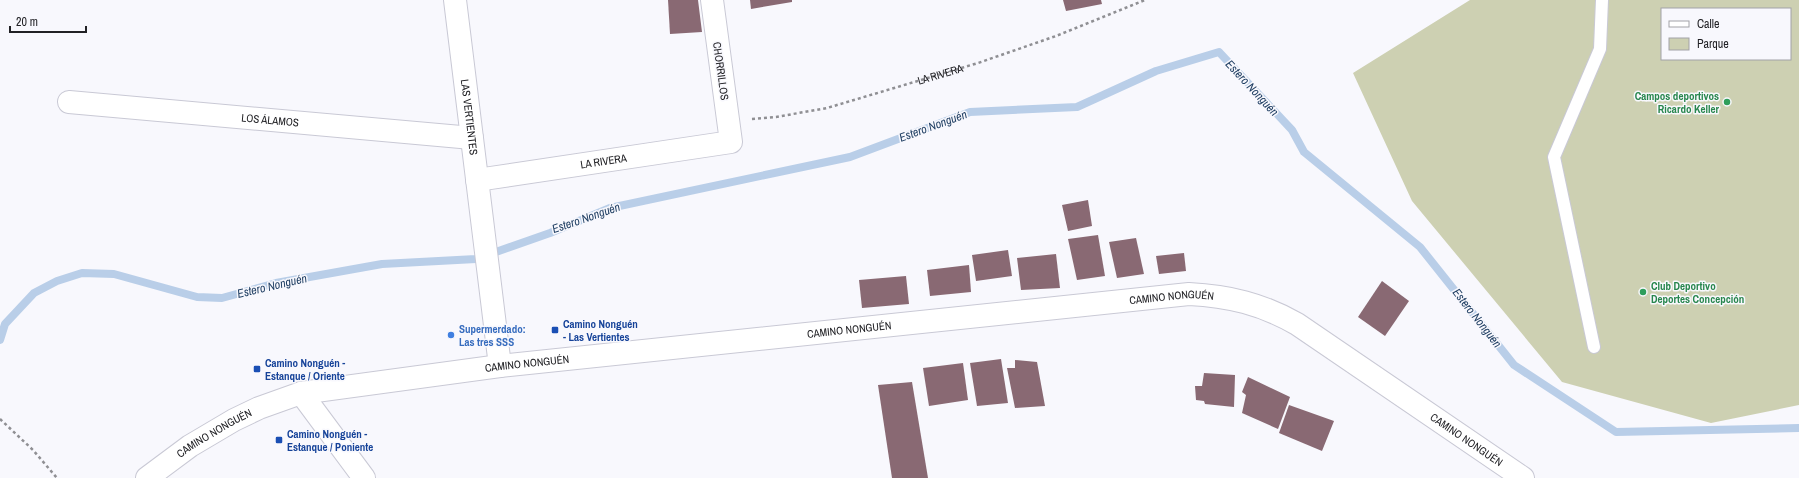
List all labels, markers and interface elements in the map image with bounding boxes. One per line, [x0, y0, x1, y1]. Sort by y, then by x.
scale bar [10, 8, 86, 34]
legend [1661, 8, 1791, 60]
text: 20 m [16, 14, 38, 30]
text: Calle [1697, 16, 1719, 32]
text: Parque [1697, 36, 1729, 52]
street label: CHORRILLOS [710, 41, 732, 101]
water label: Estero Nonguén [1222, 57, 1282, 119]
street label: LA RIVERA [916, 61, 966, 88]
street label: LAS VERTIENTES [458, 78, 481, 156]
place label: Campos deportivos Ricardo Keller [1635, 89, 1719, 116]
marker: Campos deportivos Ricardo Keller [1722, 97, 1732, 107]
water label: Estero Nonguén [897, 106, 969, 146]
street label: LOS ÁLAMOS [241, 110, 300, 130]
street label: LA RIVERA [579, 151, 629, 171]
water label: Estero Nonguén [550, 199, 622, 237]
water label: Estero Nonguén [236, 270, 308, 302]
place label: Club Deportivo Deportes Concepción [1651, 279, 1744, 306]
water label: Estero Nonguén [1449, 285, 1505, 351]
street label: CAMINO NONGUÉN [1129, 287, 1215, 307]
marker: Club Deportivo Deportes Concepción [1638, 287, 1648, 297]
place label: Camino Nonguén - Las Vertientes [563, 317, 638, 344]
street label: CAMINO NONGUÉN [806, 318, 892, 341]
place label: Supermerdado: Las tres SSS [459, 322, 526, 349]
marker: Camino Nonguén - Las Vertientes [550, 325, 560, 335]
marker: Supermerdado: Las tres SSS [446, 330, 456, 340]
street label: CAMINO NONGUÉN [484, 352, 570, 375]
place label: Camino Nonguén - Estanque / Oriente [265, 356, 345, 383]
marker: Camino Nonguén - Estanque / Oriente [252, 364, 262, 374]
street label: CAMINO NONGUÉN [174, 406, 254, 461]
street label: CAMINO NONGUÉN [1428, 410, 1506, 469]
place label: Camino Nonguén - Estanque / Poniente [287, 427, 373, 454]
marker: Camino Nonguén - Estanque / Poniente [274, 435, 284, 445]

